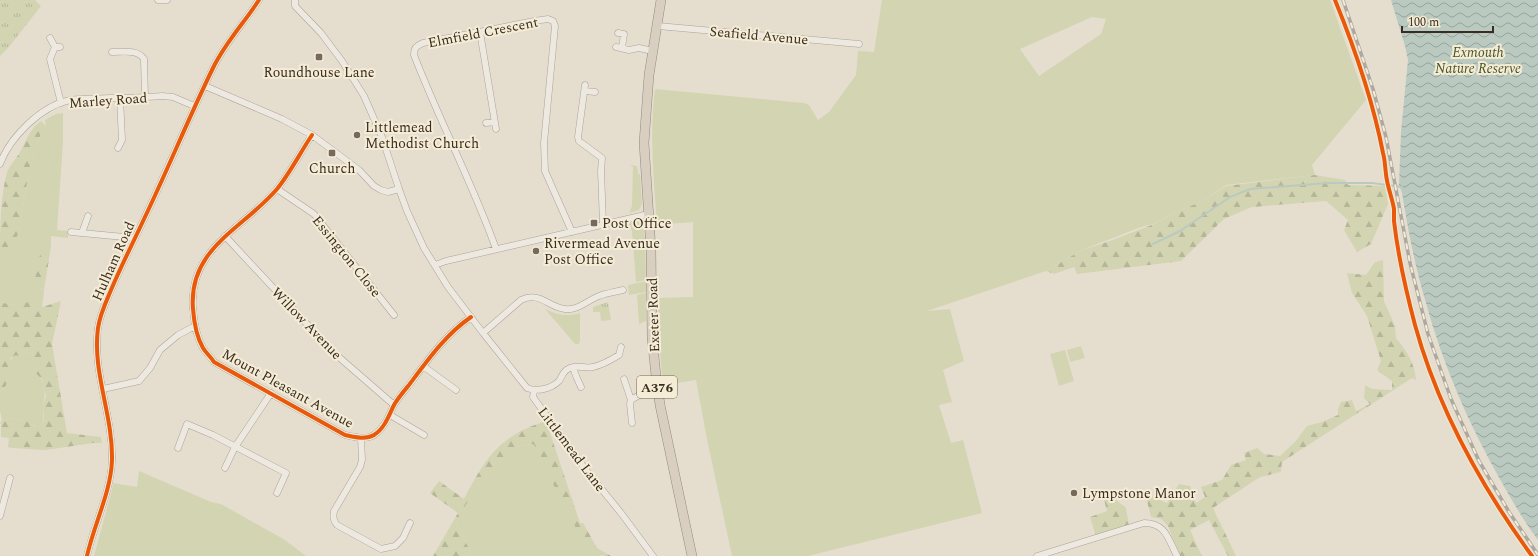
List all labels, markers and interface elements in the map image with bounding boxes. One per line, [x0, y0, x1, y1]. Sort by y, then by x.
scale bar [1402, 8, 1493, 34]
street label: Elmfield Crescent [426, 12, 540, 53]
text: 100 m [1408, 13, 1439, 32]
street label: Seafield Avenue [709, 21, 809, 50]
park label: Exmouth Nature Reserve [1435, 42, 1521, 79]
marker: Roundhouse Lane [314, 52, 324, 62]
place label: Roundhouse Lane [263, 62, 375, 83]
street label: Marley Road [68, 87, 148, 114]
place label: Littlemead Methodist Church [365, 117, 479, 154]
marker: Littlemead Methodist Church [352, 130, 362, 140]
marker: Church [327, 148, 337, 158]
place label: Church [309, 158, 355, 179]
street label: Essington Close [307, 211, 386, 302]
place label: Post Office [602, 213, 672, 234]
street label: Hulham Road [87, 218, 140, 304]
marker: Post Office [589, 218, 599, 228]
place label: Rivermead Avenue Post Office [544, 233, 660, 270]
marker: Rivermead Avenue Post Office [531, 246, 541, 256]
street label: Exeter Road [642, 277, 665, 353]
street label: Willow Avenue [266, 282, 347, 365]
street label: Mount Pleasant Avenue [218, 343, 358, 434]
road number: A376 [637, 376, 677, 398]
street label: Littlemead Lane [533, 402, 611, 496]
place label: Lympstone Manor [1082, 483, 1196, 504]
marker: Lympstone Manor [1069, 488, 1079, 498]

